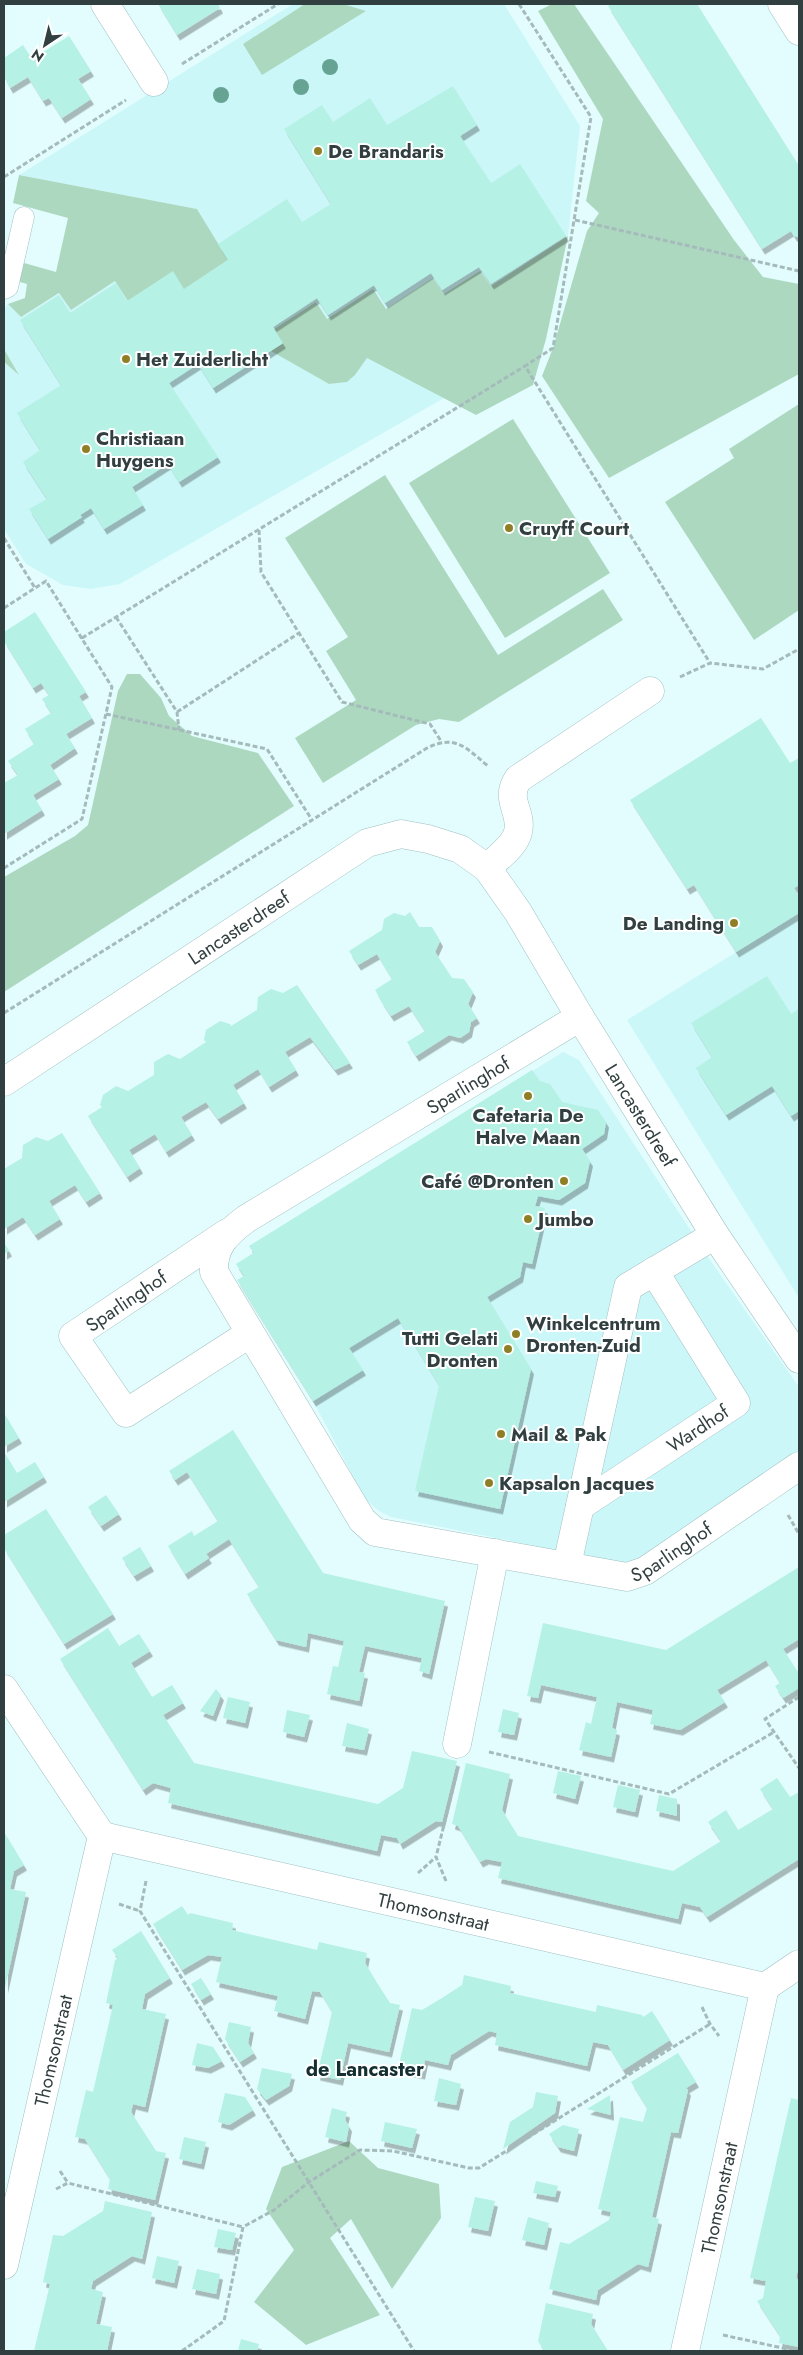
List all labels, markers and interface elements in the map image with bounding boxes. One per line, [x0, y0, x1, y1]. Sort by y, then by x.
north arrow [20, 20, 70, 70]
text: N [27, 44, 48, 67]
place label: De Brandaris [328, 138, 444, 165]
marker: De Brandaris [312, 145, 324, 157]
place label: Het Zuiderlicht [136, 346, 268, 373]
marker: Het Zuiderlicht [120, 353, 132, 365]
place label: Christiaan Huygens [96, 425, 185, 474]
marker: Christiaan Huygens [80, 443, 92, 455]
place label: Cruyff Court [519, 515, 629, 542]
marker: Cruyff Court [503, 522, 515, 534]
street label: Lancasterdreef [183, 884, 296, 971]
place label: De Landing [623, 910, 724, 937]
marker: De Landing [728, 917, 740, 929]
street label: Sparlinghof [422, 1050, 515, 1121]
street label: Lancasterdreef [598, 1059, 683, 1173]
marker: Cafetaria De Halve Maan [522, 1090, 534, 1102]
place label: Cafetaria De Halve Maan [472, 1102, 584, 1151]
place label: Café @Dronten [421, 1168, 554, 1195]
marker: Café @Dronten [558, 1175, 570, 1187]
place label: Jumbo [534, 1206, 594, 1233]
marker: Jumbo [522, 1213, 534, 1225]
street label: Sparlinghof [80, 1264, 173, 1339]
place label: Winkelcentrum Dronten-Zuid [526, 1310, 661, 1359]
place label: Tutti Gelati Dronten [402, 1325, 498, 1374]
marker: Winkelcentrum Dronten-Zuid [510, 1328, 522, 1340]
marker: Tutti Gelati Dronten [502, 1343, 514, 1355]
street label: Wardhof [662, 1398, 735, 1459]
place label: Mail & Pak [511, 1421, 607, 1448]
marker: Mail & Pak [495, 1428, 507, 1440]
place label: Kapsalon Jacques [499, 1470, 655, 1497]
marker: Kapsalon Jacques [483, 1477, 495, 1489]
street label: Sparlinghof [627, 1516, 718, 1589]
street label: Thomsonstraat [375, 1886, 492, 1938]
street label: Thomsonstraat [28, 1992, 79, 2109]
district label: de Lancaster [306, 2055, 425, 2084]
street label: Thomsonstraat [694, 2139, 745, 2256]

